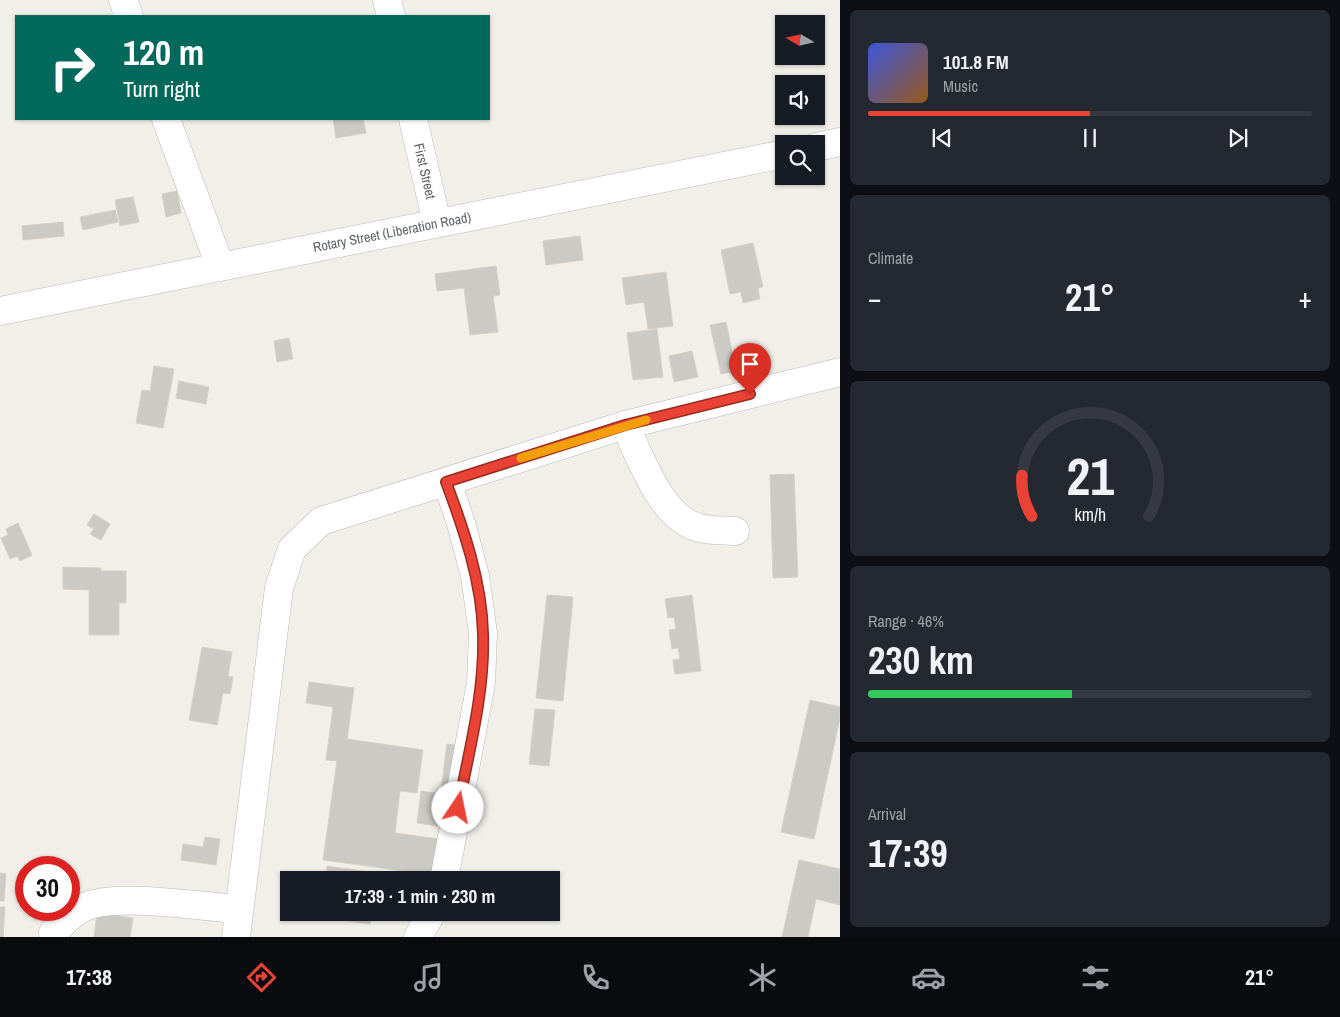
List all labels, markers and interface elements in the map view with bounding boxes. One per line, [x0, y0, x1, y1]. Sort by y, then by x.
north arrow [775, 15, 825, 65]
map controls [775, 15, 825, 185]
text: 120 m [123, 29, 204, 76]
icon: right [40, 35, 105, 100]
text: 101.8 FM [943, 49, 1009, 75]
text: Turn right [123, 74, 200, 104]
button: sound [775, 75, 825, 125]
text: Music [943, 75, 978, 97]
icon: previous [928, 124, 956, 152]
icon: pause [1076, 124, 1104, 152]
icon: next [1224, 124, 1252, 152]
button: search [775, 135, 825, 185]
street label: First Street [410, 141, 440, 201]
street label: Rotary Street (Liberation Road) [311, 208, 473, 256]
text: Climate [868, 247, 913, 269]
text: 21° [1065, 272, 1115, 323]
text: − [868, 279, 881, 317]
text: + [1299, 279, 1312, 317]
pin [729, 343, 771, 394]
icon: arrive [736, 350, 764, 378]
text: 21 [1066, 441, 1114, 511]
text: km/h [1074, 503, 1106, 527]
text: Range · 46% [868, 610, 944, 632]
text: 230 km [868, 635, 974, 686]
position arrow [431, 781, 483, 833]
text: Arrival [868, 803, 906, 825]
text: 17:39 [868, 828, 948, 879]
speed limit sign: 30 [15, 856, 80, 921]
text: 17:39 · 1 min · 230 m [345, 883, 495, 909]
icon: directions [244, 960, 279, 995]
icon: music [411, 960, 446, 995]
icon: phone [578, 960, 613, 995]
icon: climate [745, 960, 780, 995]
icon: car [911, 960, 946, 995]
icon: filters [1078, 960, 1113, 995]
text: 17:38 [66, 962, 112, 992]
text: 21° [1245, 962, 1274, 992]

